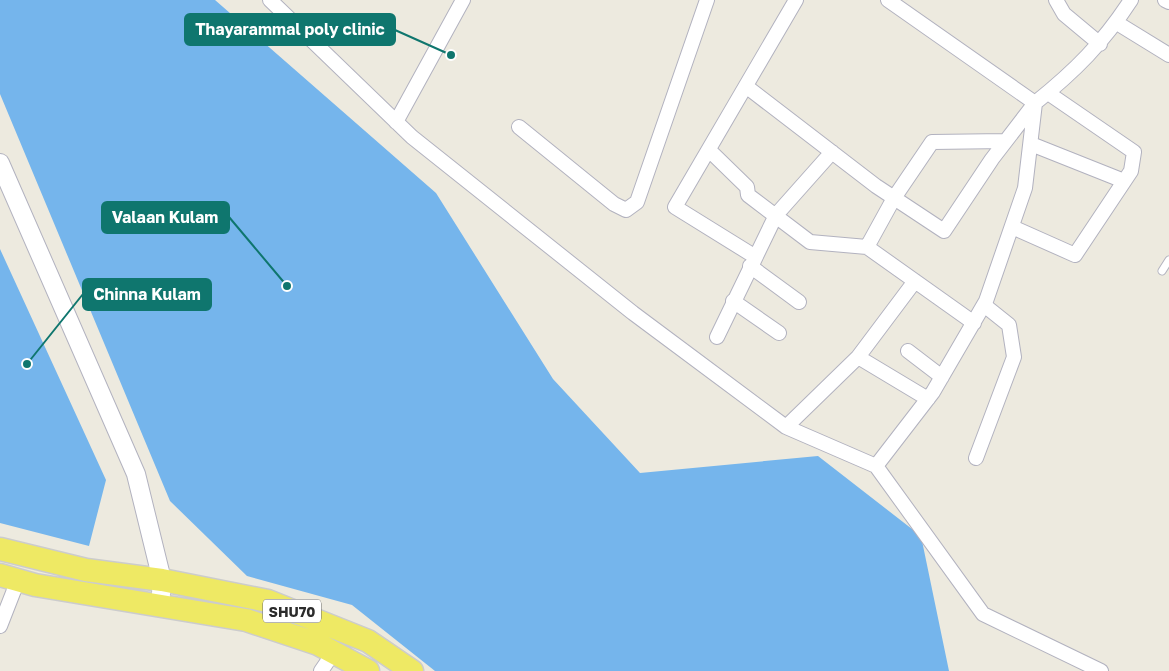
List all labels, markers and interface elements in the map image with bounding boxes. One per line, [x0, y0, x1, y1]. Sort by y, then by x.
callout: Thayarammal poly clinic [185, 14, 395, 45]
text: Thayarammal poly clinic [195, 19, 385, 39]
callout: Valaan Kulam [102, 202, 229, 233]
text: Valaan Kulam [112, 207, 218, 227]
callout: Chinna Kulam [83, 279, 211, 310]
text: Chinna Kulam [93, 284, 201, 304]
road number: SHU70 [263, 600, 321, 622]

